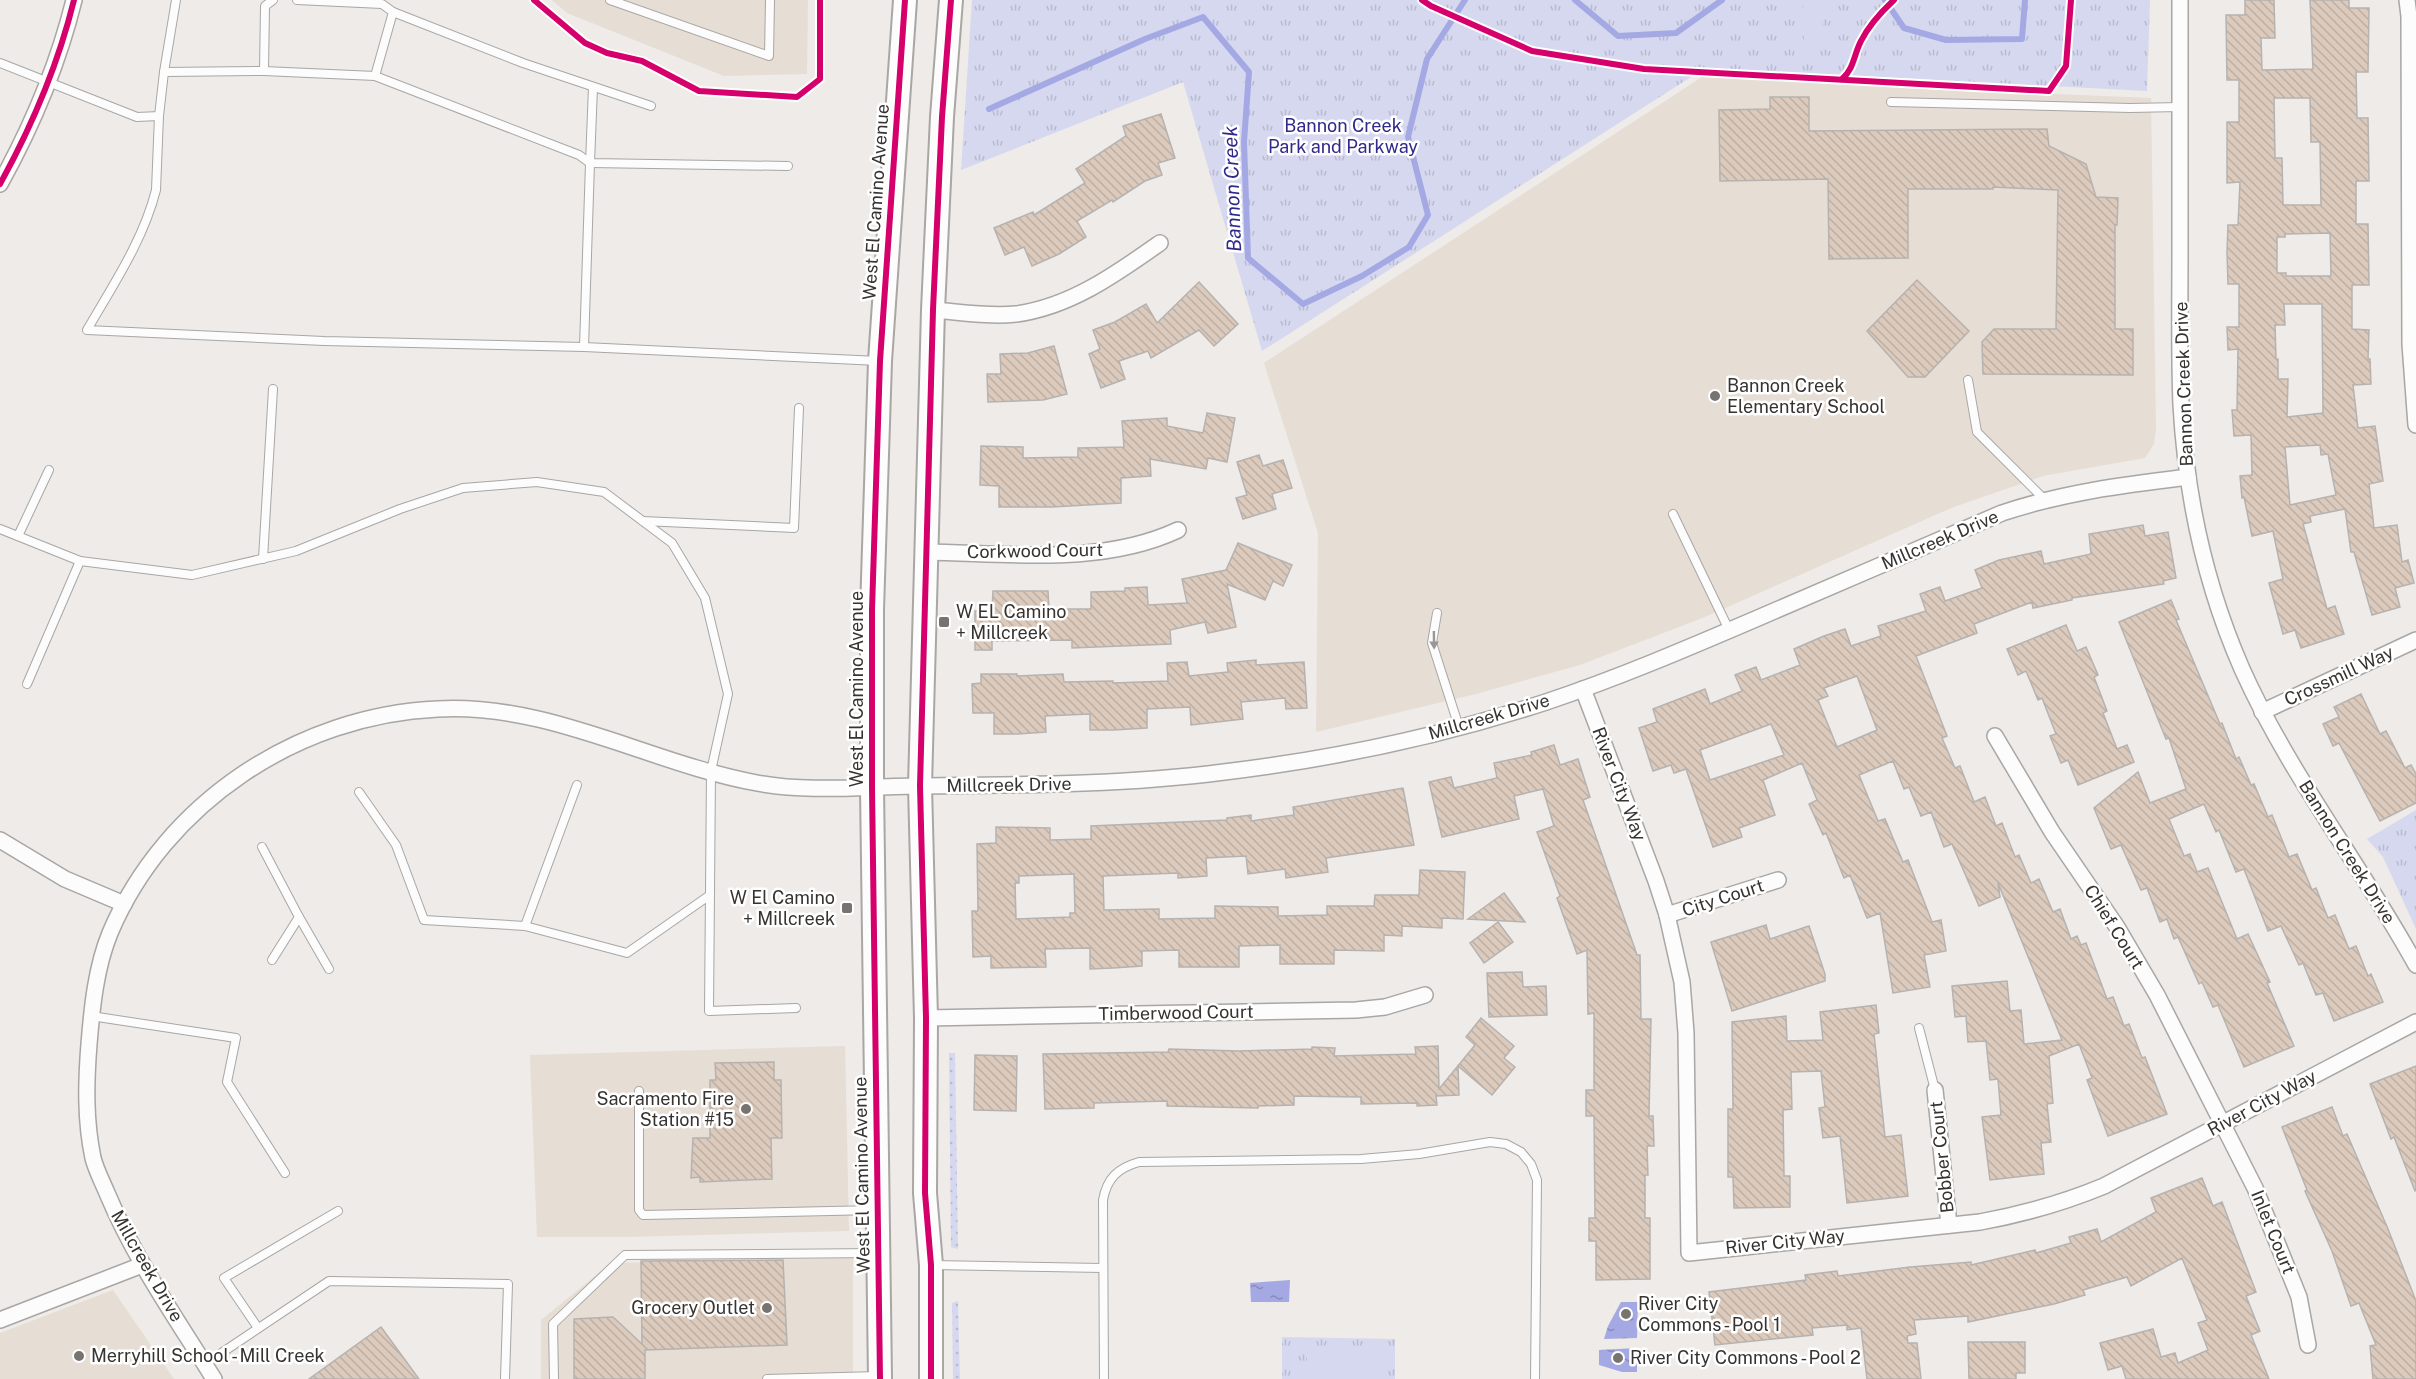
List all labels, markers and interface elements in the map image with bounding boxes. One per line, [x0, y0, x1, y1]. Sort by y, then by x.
street label: West El Camino Avenue [858, 103, 893, 301]
park label: Bannon Creek Park and Parkway [1268, 115, 1418, 157]
water label: Bannon Creek [1218, 125, 1246, 252]
street label: Bannon Creek Drive [2170, 301, 2197, 467]
place label: Bannon Creek Elementary School [1727, 375, 1885, 417]
marker: Bannon Creek Elementary School [1708, 389, 1722, 403]
street label: Millcreek Drive [1878, 505, 2002, 574]
street label: Corkwood Court [967, 539, 1103, 562]
street label: West El Camino Avenue [846, 591, 867, 787]
place label: W EL Camino + Millcreek [956, 601, 1067, 643]
marker: W EL Camino + Millcreek [937, 615, 951, 629]
one-way arrow [1430, 631, 1439, 650]
street label: Crossmill Way [2281, 641, 2397, 710]
street label: Millcreek Drive [1426, 689, 1552, 744]
street label: River City Way [1588, 724, 1651, 844]
street label: Millcreek Drive [946, 773, 1072, 796]
street label: Bannon Creek Drive [2295, 776, 2400, 927]
street label: City Court [1679, 874, 1766, 921]
street label: Chief Court [2080, 881, 2149, 973]
place label: W El Camino + Millcreek [730, 887, 835, 929]
marker: W El Camino + Millcreek [840, 901, 854, 915]
street label: Timberwood Court [1098, 1001, 1254, 1024]
street label: River City Way [2204, 1065, 2320, 1140]
street label: West El Camino Avenue [849, 1077, 874, 1273]
place label: Sacramento Fire Station #15 [596, 1088, 734, 1130]
street label: Bobber Court [1925, 1100, 1958, 1214]
marker: Sacramento Fire Station #15 [739, 1102, 753, 1116]
street label: Inlet Court [2247, 1187, 2300, 1277]
street label: Millcreek Drive [107, 1206, 188, 1325]
street label: River City Way [1724, 1225, 1846, 1258]
place label: River City Commons - Pool 1 [1638, 1293, 1781, 1335]
place label: Grocery Outlet [631, 1297, 755, 1318]
marker: Grocery Outlet [760, 1301, 774, 1315]
marker: River City Commons - Pool 1 [1619, 1307, 1633, 1321]
place label: Merryhill School - Mill Creek [91, 1345, 325, 1366]
place label: River City Commons - Pool 2 [1630, 1347, 1861, 1368]
marker: Merryhill School - Mill Creek [72, 1349, 86, 1363]
marker: River City Commons - Pool 2 [1611, 1351, 1625, 1365]

